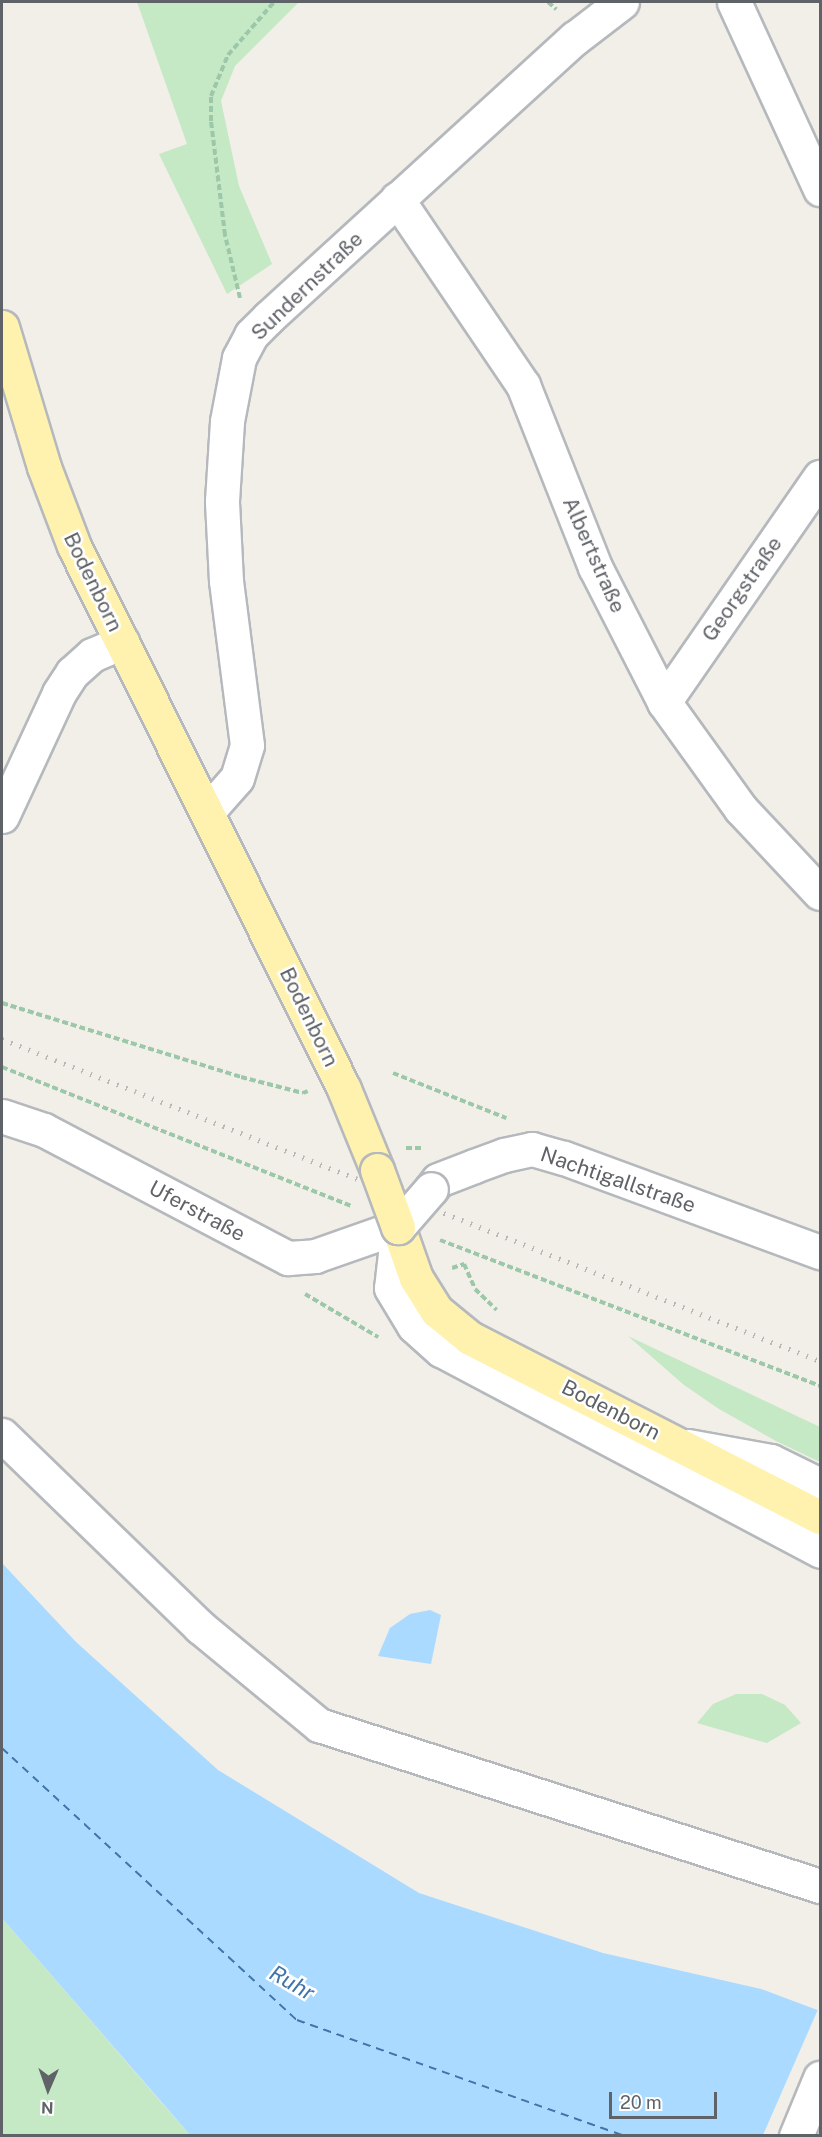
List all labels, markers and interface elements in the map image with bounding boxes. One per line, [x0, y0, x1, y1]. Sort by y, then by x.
street label: Sundernstraße [246, 226, 368, 346]
street label: Albertstraße [557, 493, 631, 617]
street label: Bodenborn [58, 528, 128, 636]
street label: Georgstraße [697, 532, 787, 646]
street label: Bodenborn [274, 963, 344, 1071]
street label: Nachtigallstraße [537, 1142, 699, 1218]
street label: Uferstraße [145, 1175, 249, 1247]
street label: Bodenborn [557, 1374, 665, 1446]
water label: Ruhr [265, 1960, 319, 2006]
north arrow [18, 2059, 78, 2119]
scale bar [612, 2080, 720, 2118]
text: 20 m [620, 2092, 662, 2113]
text: N [41, 2098, 54, 2117]

